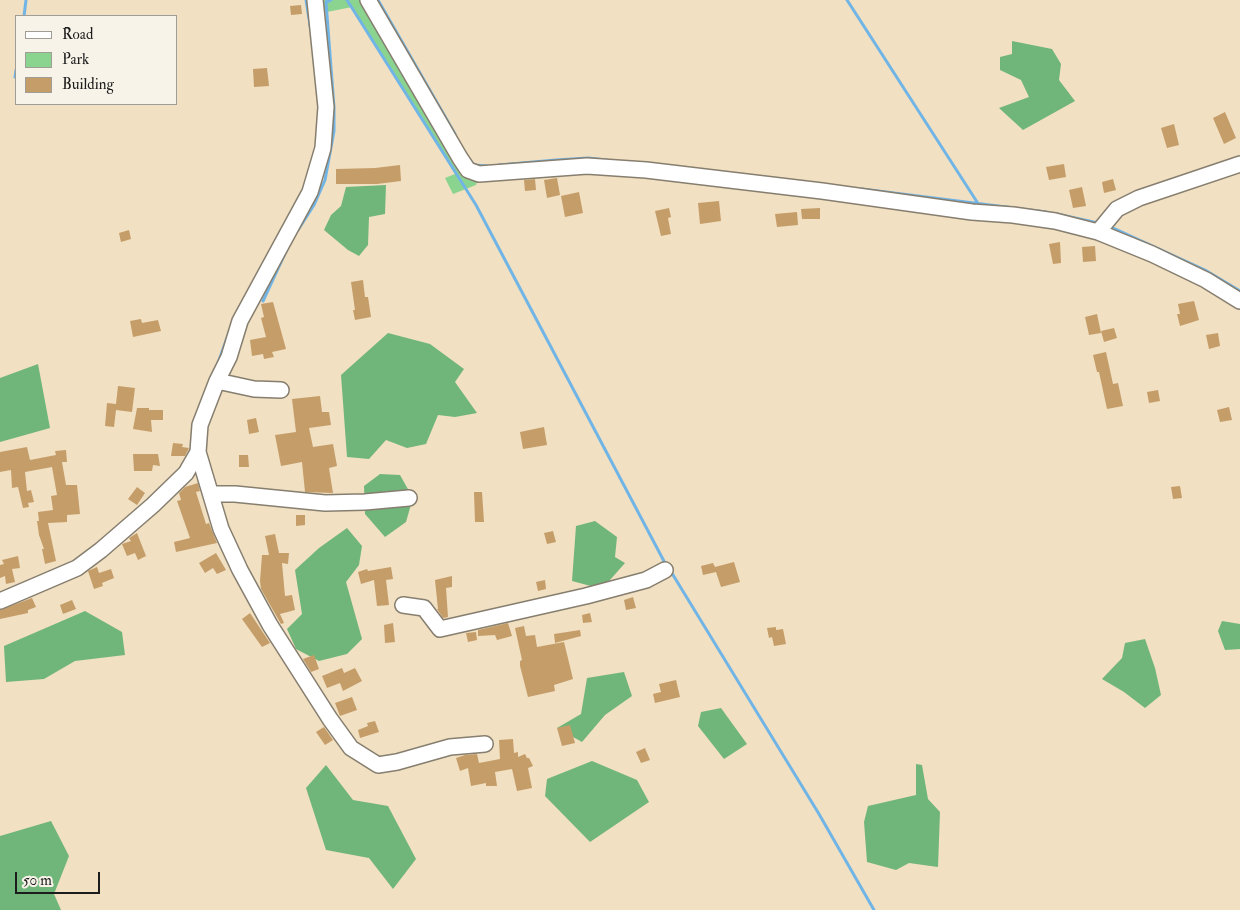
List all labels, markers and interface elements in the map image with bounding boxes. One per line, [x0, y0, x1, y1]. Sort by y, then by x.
legend [15, 15, 178, 105]
text: Road [62, 25, 93, 44]
text: Park [62, 50, 89, 69]
text: Building [62, 75, 114, 94]
scale bar [18, 862, 102, 894]
text: 50 m [23, 871, 52, 890]

